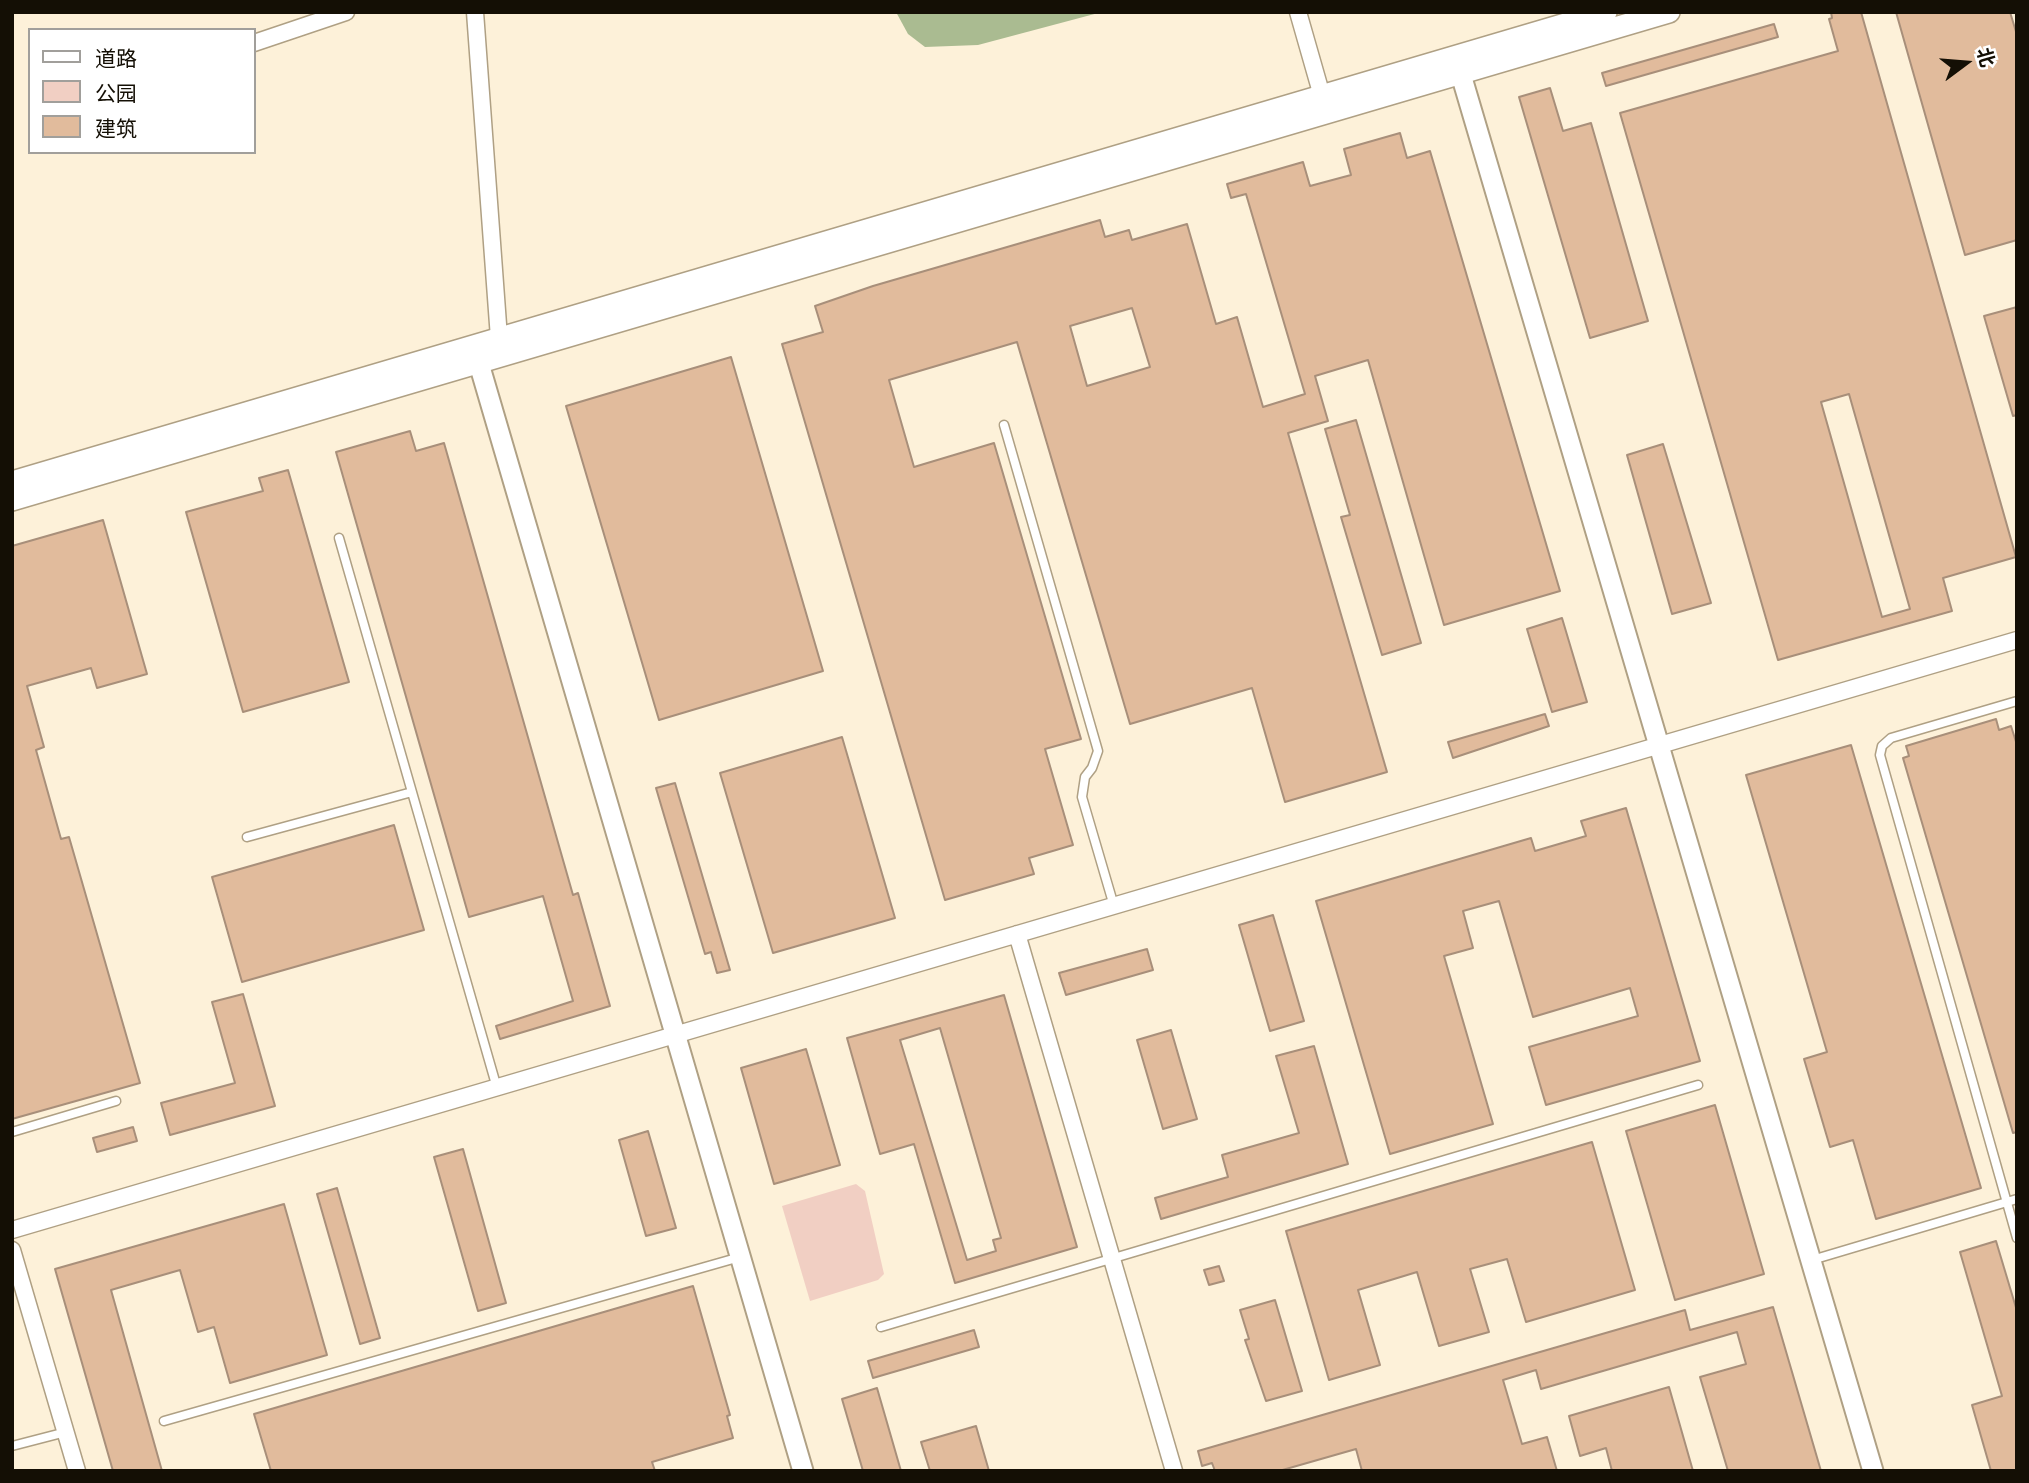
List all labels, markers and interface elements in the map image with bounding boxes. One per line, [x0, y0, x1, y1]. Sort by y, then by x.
legend [28, 28, 256, 154]
north arrow [1931, 28, 2001, 98]
text: 道路 [95, 45, 137, 72]
text: 北 [1972, 45, 2000, 70]
text: 公园 [95, 80, 137, 107]
text: 建筑 [95, 115, 137, 142]

